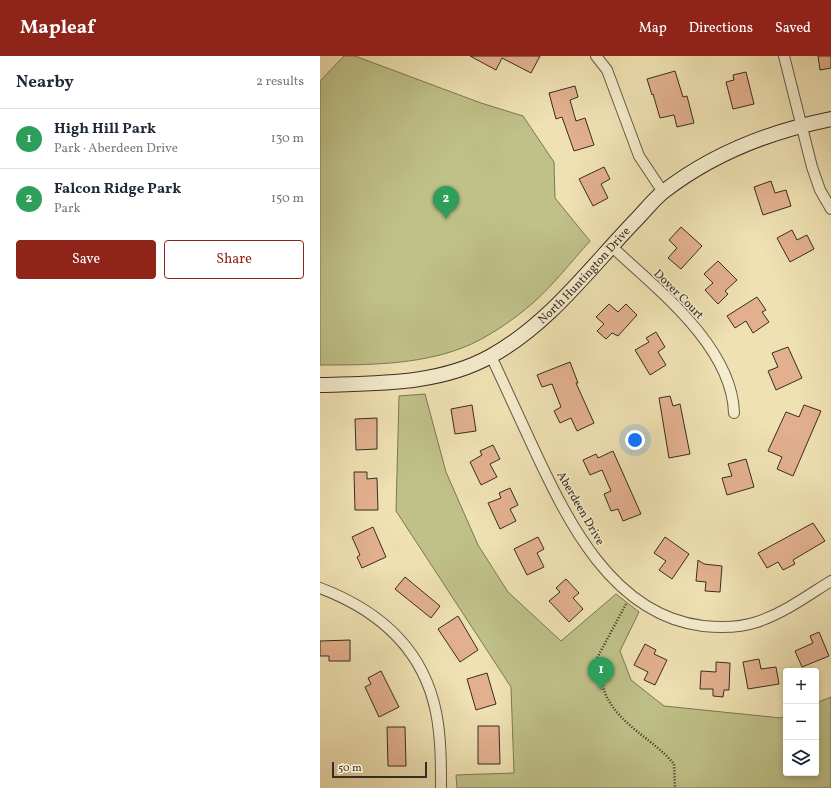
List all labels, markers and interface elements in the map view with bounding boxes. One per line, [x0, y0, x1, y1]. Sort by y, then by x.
text: Mapleaf [20, 15, 95, 41]
text: Map [639, 19, 667, 38]
text: Directions [689, 19, 753, 38]
text: Saved [775, 19, 811, 38]
text: Nearby [16, 71, 74, 94]
text: 2 results [256, 73, 304, 91]
text: High Hill Park [54, 119, 156, 140]
text: 1 [26, 130, 32, 148]
text: 130 m [271, 130, 304, 148]
text: Park · Aberdeen Drive [54, 140, 178, 158]
text: Falcon Ridge Park [54, 179, 181, 200]
pin: 2 [433, 186, 459, 219]
text: 2 [26, 190, 32, 208]
text: 150 m [271, 190, 304, 208]
text: Park [54, 200, 81, 218]
street label: North Huntington Drive [535, 224, 635, 328]
button: Save [16, 240, 156, 279]
button: Share [164, 240, 304, 279]
street label: Dover Court [650, 266, 707, 323]
your location [625, 430, 645, 450]
street label: Aberdeen Drive [553, 469, 608, 549]
pin: 1 [588, 657, 614, 690]
map controls [783, 668, 819, 776]
button: + [783, 668, 819, 704]
button: − [783, 704, 819, 740]
button: layers [783, 740, 819, 776]
scale bar [332, 760, 427, 779]
text: 50 m [338, 761, 362, 776]

